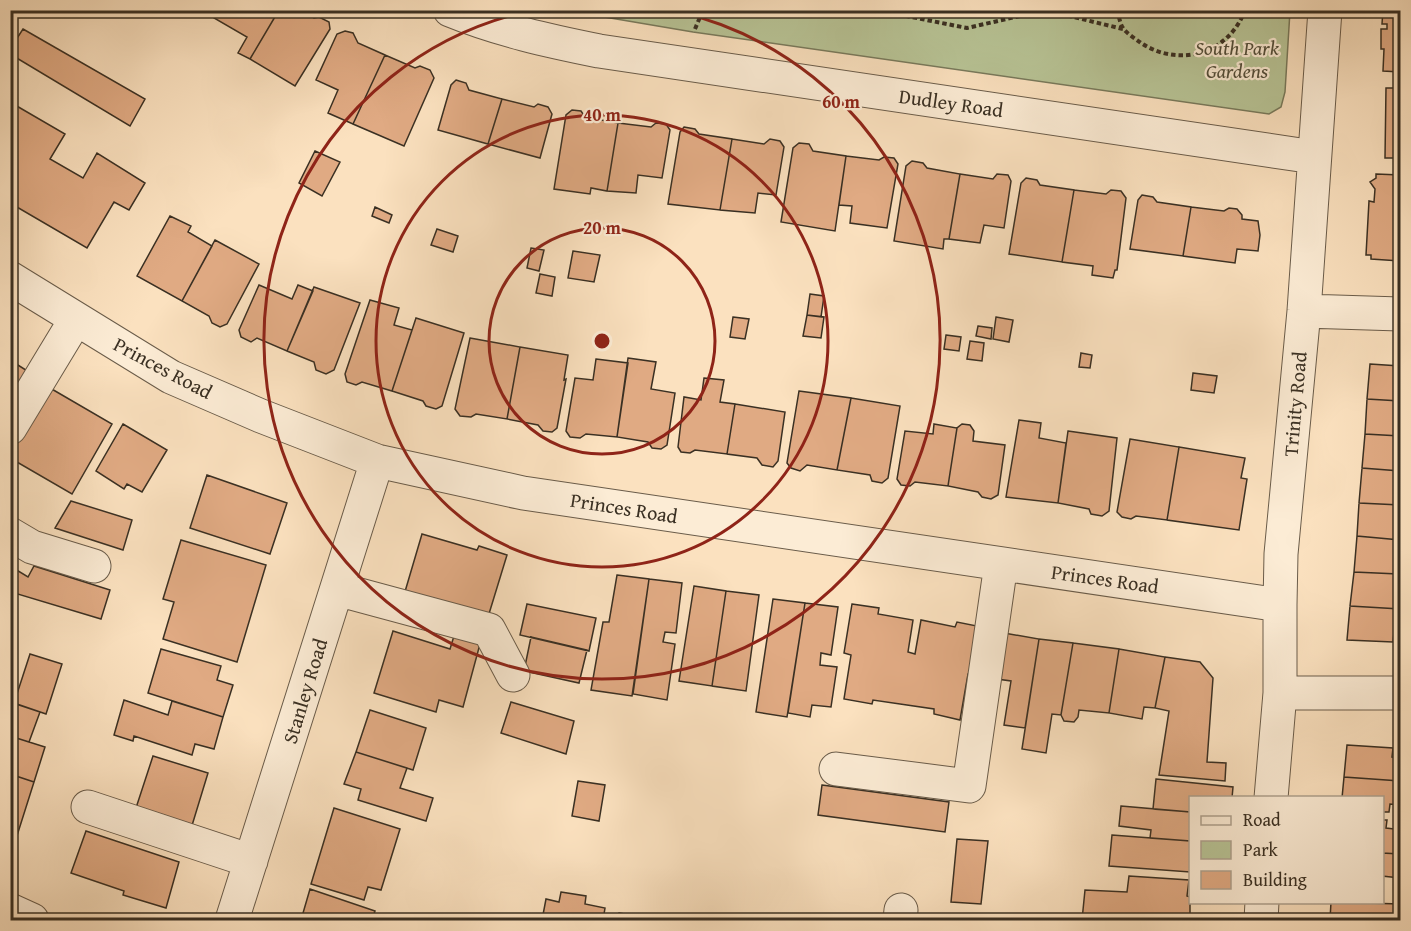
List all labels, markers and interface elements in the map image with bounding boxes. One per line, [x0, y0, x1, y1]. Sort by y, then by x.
park label: South Park Gardens [1195, 33, 1280, 85]
street label: Dudley Road [897, 81, 1005, 124]
text: 60 m [822, 88, 861, 115]
text: 40 m [583, 101, 622, 128]
text: 20 m [583, 214, 622, 241]
street label: Princes Road [109, 329, 218, 406]
centre of rings [592, 331, 612, 351]
street label: Trinity Road [1275, 350, 1314, 458]
street label: Princes Road [568, 485, 680, 530]
street label: Princes Road [1049, 557, 1161, 600]
street label: Stanley Road [275, 634, 334, 747]
legend [1189, 796, 1384, 904]
text: Road [1243, 806, 1281, 833]
text: Park [1243, 836, 1279, 863]
text: Building [1243, 866, 1307, 893]

